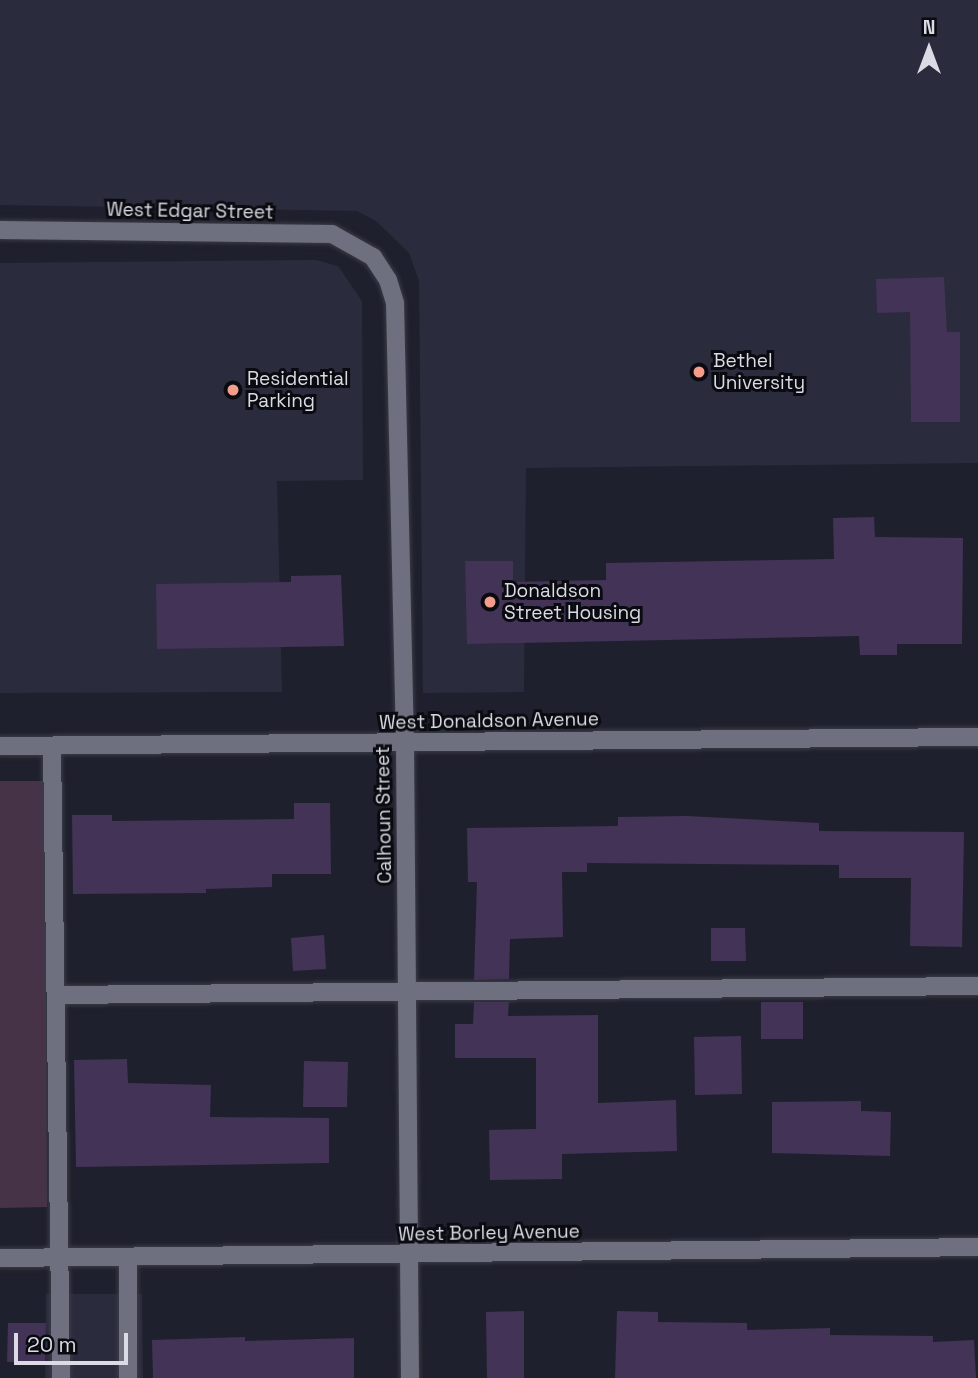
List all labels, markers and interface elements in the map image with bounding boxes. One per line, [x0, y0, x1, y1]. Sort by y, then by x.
north arrow [894, 14, 964, 84]
text: N [923, 15, 935, 40]
street label: West Edgar Street [106, 198, 274, 224]
place label: Bethel University [713, 350, 805, 394]
marker: Bethel University [691, 364, 707, 380]
place label: Residential Parking [247, 368, 349, 412]
marker: Residential Parking [225, 382, 241, 398]
place label: Donaldson Street Housing [504, 580, 641, 624]
marker: Donaldson Street Housing [482, 594, 498, 610]
street label: West Donaldson Avenue [379, 708, 599, 734]
street label: Calhoun Street [371, 746, 397, 884]
street label: West Borley Avenue [398, 1220, 580, 1246]
scale bar [18, 1318, 131, 1362]
text: 20 m [27, 1331, 77, 1358]

